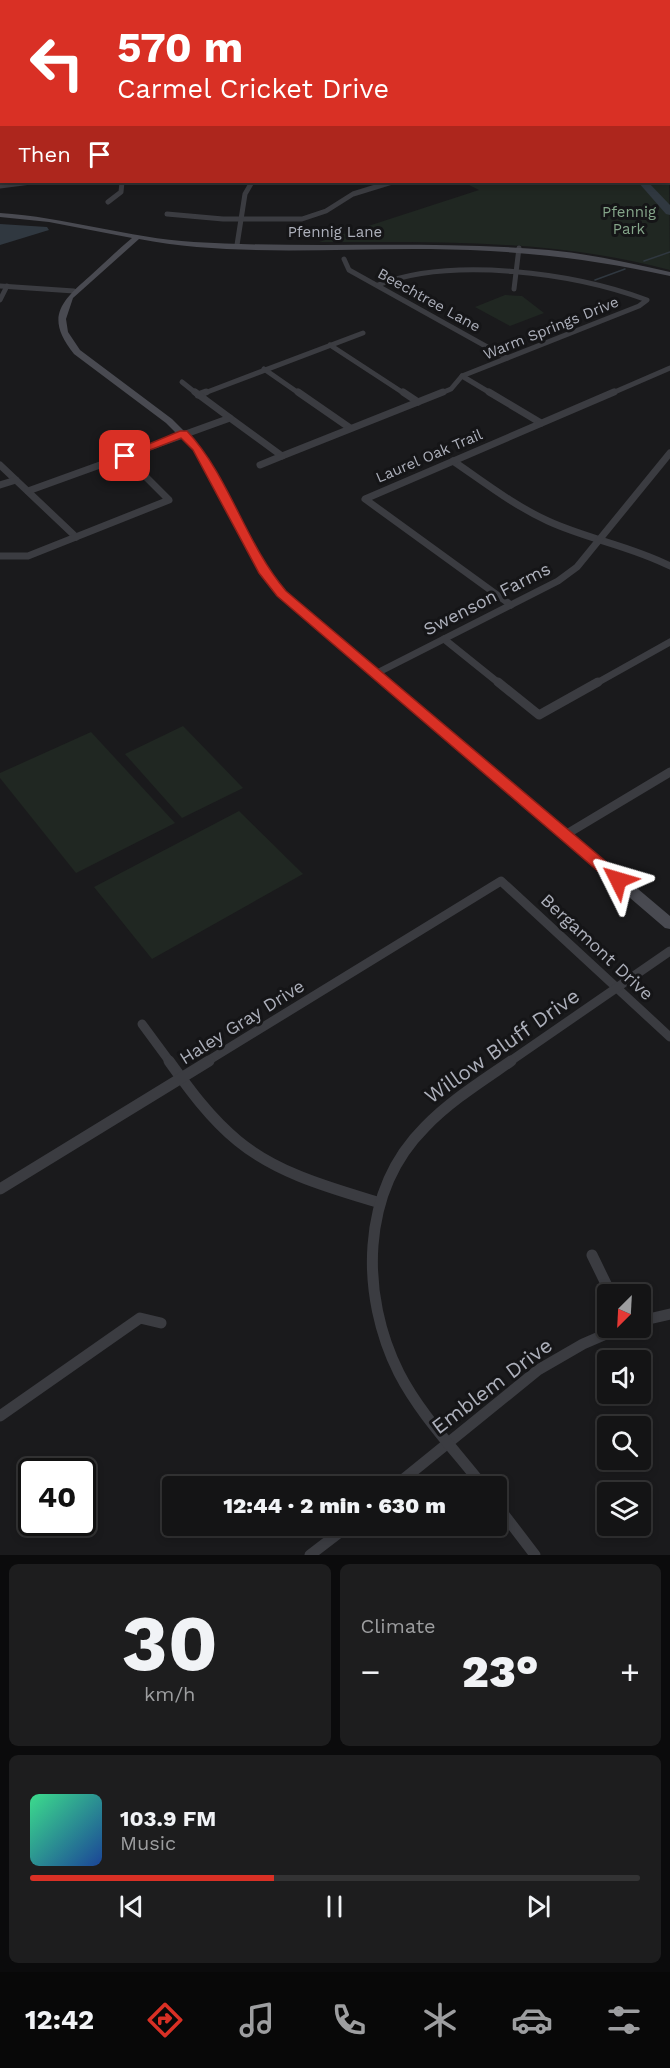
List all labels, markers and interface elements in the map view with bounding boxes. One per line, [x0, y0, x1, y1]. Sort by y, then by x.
text: 570 m [117, 23, 243, 72]
icon: left [18, 24, 96, 102]
text: Carmel Cricket Drive [117, 73, 389, 105]
icon: arrive [83, 138, 116, 171]
text: Then [18, 142, 71, 167]
park label: Pfennig Park [602, 203, 656, 238]
street label: Pfennig Lane [288, 223, 382, 241]
street label: Beechtree Lane [374, 264, 484, 336]
street label: Warm Springs Drive [481, 293, 621, 363]
street label: Laurel Oak Trail [373, 425, 485, 487]
pin [99, 430, 150, 481]
icon: arrive [108, 439, 141, 472]
street label: Swenson Farms [420, 558, 554, 640]
position arrow [586, 848, 650, 912]
street label: Bergamont Drive [537, 889, 658, 1004]
street label: Haley Gray Drive [175, 975, 308, 1068]
street label: Willow Bluff Drive [419, 983, 584, 1108]
north arrow [597, 1284, 651, 1338]
map controls [597, 1284, 651, 1536]
street label: Emblem Drive [426, 1332, 557, 1439]
button: sound [597, 1350, 651, 1404]
button: search [597, 1416, 651, 1470]
speed limit sign: 40 [18, 1458, 96, 1536]
button: layers [597, 1482, 651, 1536]
text: 12:44 · 2 min · 630 m [223, 1493, 446, 1518]
text: 30 [122, 1597, 218, 1689]
text: Climate [361, 1614, 436, 1638]
text: 23° [462, 1645, 539, 1698]
text: − [361, 1652, 380, 1691]
text: + [620, 1652, 640, 1691]
text: km/h [144, 1682, 196, 1706]
text: 103.9 FM [120, 1806, 216, 1831]
text: Music [120, 1831, 176, 1855]
icon: previous [115, 1890, 148, 1923]
icon: pause [318, 1890, 351, 1923]
icon: next [522, 1890, 555, 1923]
icon: directions [144, 1999, 186, 2041]
icon: music [236, 1999, 278, 2041]
icon: phone [328, 1999, 370, 2041]
icon: climate [419, 1999, 461, 2041]
icon: car [511, 1999, 553, 2041]
icon: filters [603, 1999, 645, 2041]
text: 12:42 [25, 2004, 94, 2036]

